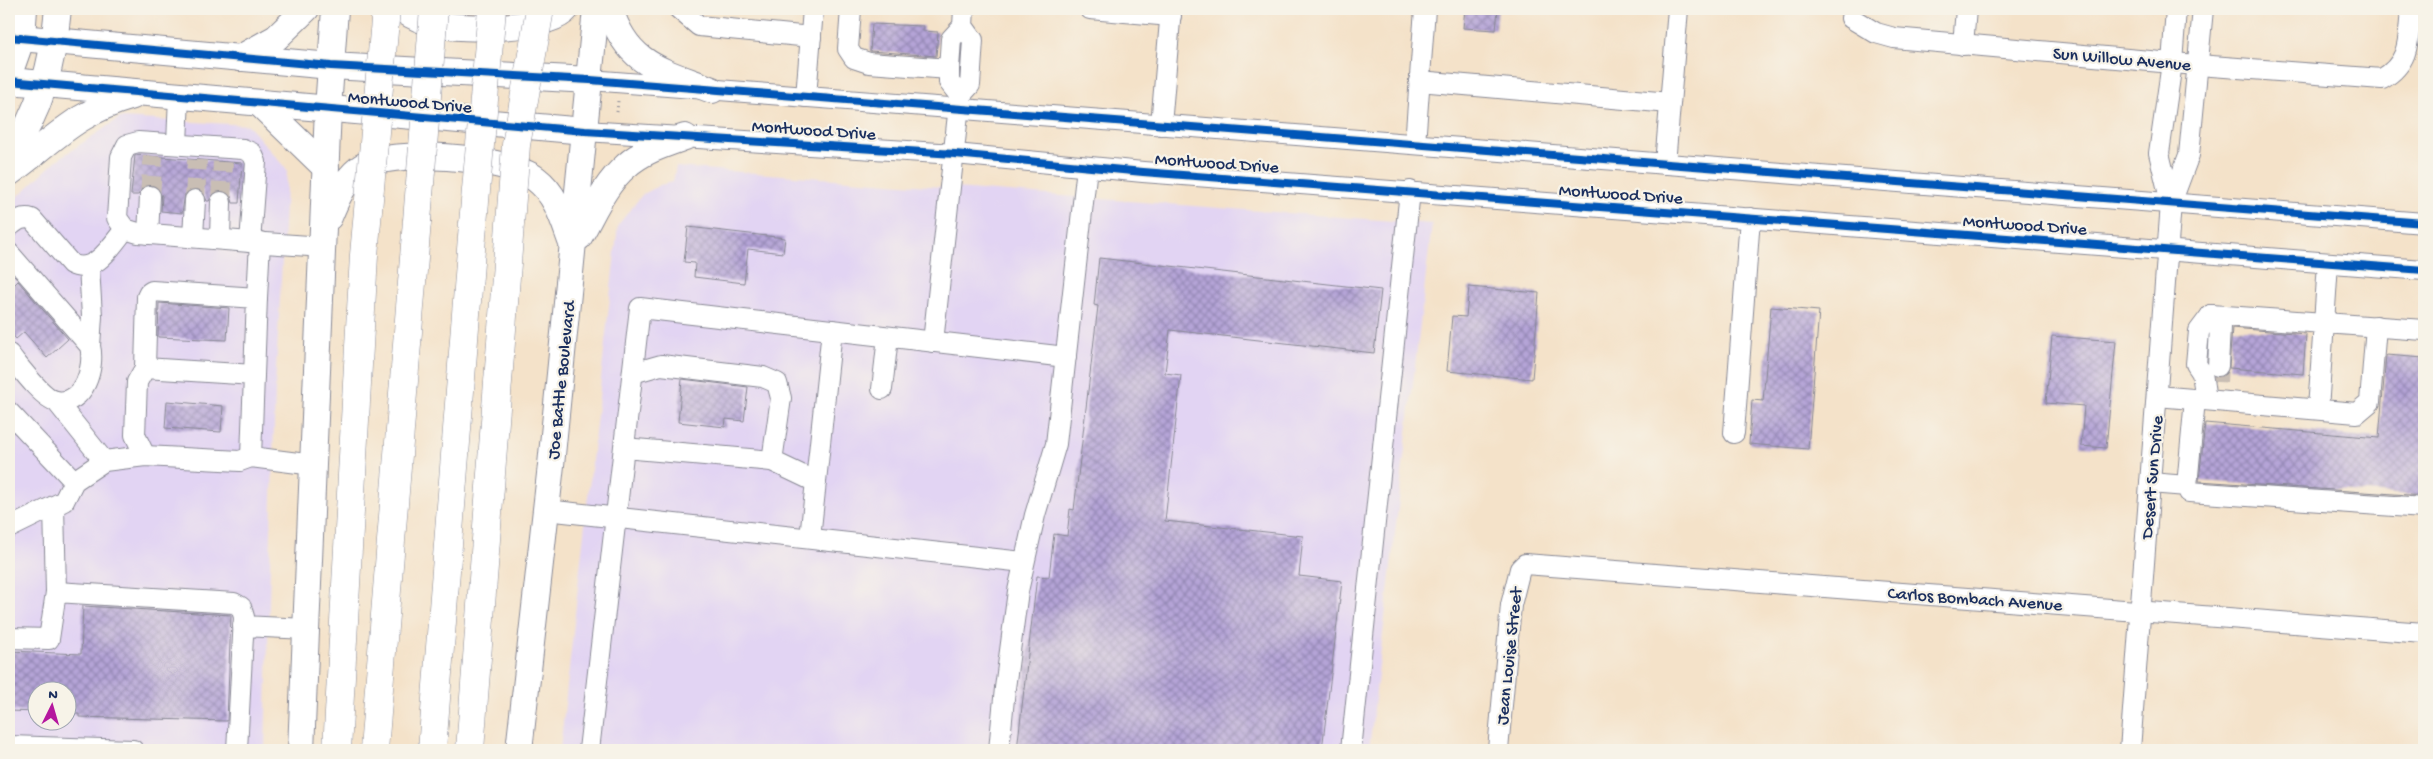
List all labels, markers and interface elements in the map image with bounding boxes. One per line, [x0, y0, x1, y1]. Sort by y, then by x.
street label: Sun Willow Avenue [2052, 44, 2192, 77]
street label: Montwood Drive [347, 88, 473, 119]
street label: Montwood Drive [751, 117, 877, 146]
street label: Montwood Drive [1154, 150, 1280, 179]
street label: Montwood Drive [1558, 181, 1684, 210]
street label: Montwood Drive [1962, 212, 2088, 241]
street label: Joe Battle Boulevard [544, 299, 581, 460]
street label: Desert Sun Drive [2138, 414, 2169, 541]
street label: Carlos Bombach Avenue [1887, 584, 2064, 617]
street label: Jean Louise Street [1493, 585, 1528, 726]
north arrow [28, 682, 78, 732]
text: N [48, 687, 58, 704]

